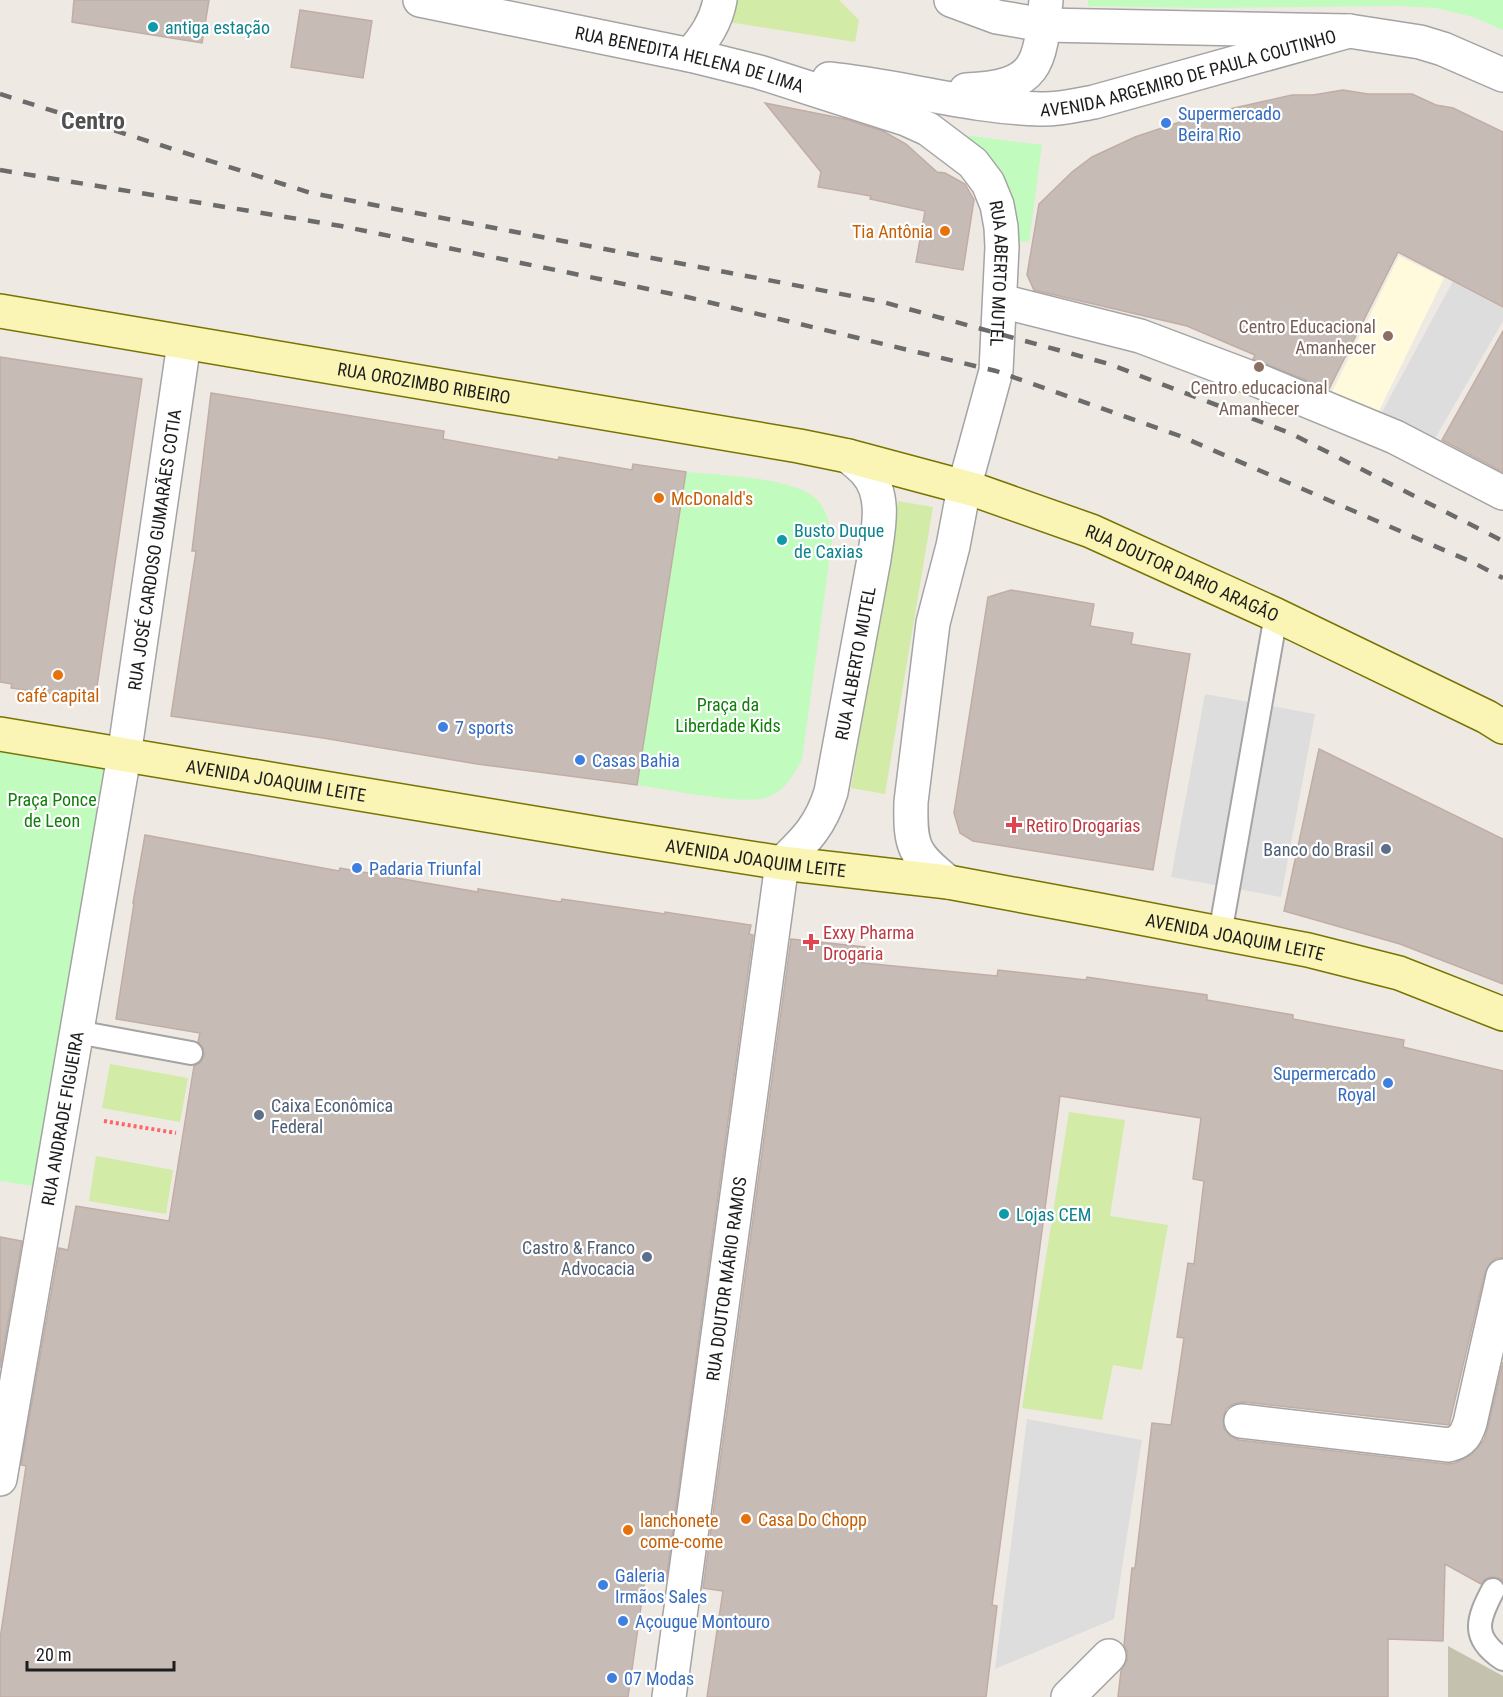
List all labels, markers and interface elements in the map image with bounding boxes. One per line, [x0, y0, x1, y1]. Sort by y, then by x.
place label: antiga estação [165, 17, 270, 38]
marker: antiga estação [146, 20, 160, 34]
street label: RUA BENEDITA HELENA DE LIMA [573, 21, 807, 96]
street label: AVENIDA ARGEMIRO DE PAULA COUTINHO [1040, 25, 1338, 120]
place label: Supermercado Beira Rio [1178, 103, 1281, 145]
district label: Centro [61, 107, 125, 135]
marker: Supermercado Beira Rio [1159, 116, 1173, 130]
street label: RUA ABERTO MUTEL [986, 199, 1013, 348]
place label: Tia Antônia [852, 221, 933, 242]
marker: Tia Antônia [938, 224, 952, 238]
place label: Centro Educacional Amanhecer [1239, 316, 1377, 358]
marker: Centro Educacional Amanhecer [1381, 329, 1395, 343]
street label: RUA OROZIMBO RIBEIRO [336, 358, 512, 408]
marker: Centro educacional Amanhecer [1252, 360, 1266, 374]
place label: Centro educacional Amanhecer [1190, 377, 1328, 419]
street label: RUA JOSÉ CARDOSO GUMARÃES COTIA [123, 407, 185, 692]
place label: McDonald's [671, 488, 753, 509]
marker: McDonald's [652, 491, 666, 505]
street label: RUA DOUTOR DARIO ARAGÃO [1083, 519, 1282, 625]
place label: Busto Duque de Caxias [794, 520, 884, 562]
marker: Busto Duque de Caxias [775, 533, 789, 547]
street label: RUA ALBERTO MUTEL [830, 585, 879, 742]
marker: café capital [51, 668, 65, 682]
place label: café capital [16, 685, 100, 706]
park label: Praça da Liberdade Kids [675, 694, 781, 736]
place label: 7 sports [455, 717, 514, 738]
marker: 7 sports [436, 720, 450, 734]
place label: Casas Bahia [592, 750, 680, 771]
marker: Casas Bahia [573, 753, 587, 767]
street label: AVENIDA JOAQUIM LEITE [185, 755, 368, 805]
park label: Praça Ponce de Leon [7, 789, 97, 831]
place label: Retiro Drogarias [1026, 815, 1141, 836]
marker: Retiro Drogarias [1007, 818, 1021, 832]
street label: AVENIDA JOAQUIM LEITE [664, 834, 847, 881]
place label: Banco do Brasil [1263, 839, 1374, 860]
marker: Banco do Brasil [1379, 842, 1393, 856]
place label: Padaria Triunfal [369, 858, 481, 879]
marker: Padaria Triunfal [350, 861, 364, 875]
street label: AVENIDA JOAQUIM LEITE [1144, 909, 1327, 964]
place label: Exxy Pharma Drogaria [823, 922, 914, 964]
marker: Exxy Pharma Drogaria [804, 935, 818, 949]
street label: RUA ANDRADE FIGUEIRA [37, 1029, 87, 1207]
place label: Supermercado Royal [1273, 1063, 1376, 1105]
marker: Supermercado Royal [1381, 1076, 1395, 1090]
place label: Caixa Econômica Federal [271, 1095, 393, 1137]
marker: Caixa Econômica Federal [252, 1108, 266, 1122]
street label: RUA DOUTOR MÁRIO RAMOS [701, 1175, 750, 1382]
place label: Lojas CEM [1016, 1204, 1091, 1225]
marker: Lojas CEM [997, 1207, 1011, 1221]
place label: Castro & Franco Advocacia [522, 1237, 635, 1279]
marker: Castro & Franco Advocacia [640, 1250, 654, 1264]
place label: Casa Do Chopp [758, 1509, 867, 1530]
place label: lanchonete come-come [640, 1510, 723, 1552]
marker: Casa Do Chopp [739, 1512, 753, 1526]
marker: lanchonete come-come [621, 1523, 635, 1537]
place label: Galeria Irmãos Sales [615, 1565, 707, 1607]
marker: Galeria Irmãos Sales [596, 1578, 610, 1592]
place label: Açougue Montouro [635, 1611, 770, 1632]
marker: Açougue Montouro [616, 1614, 630, 1628]
scale bar [27, 1634, 174, 1672]
text: 20 m [36, 1644, 71, 1665]
place label: 07 Modas [624, 1668, 694, 1689]
marker: 07 Modas [605, 1671, 619, 1685]

